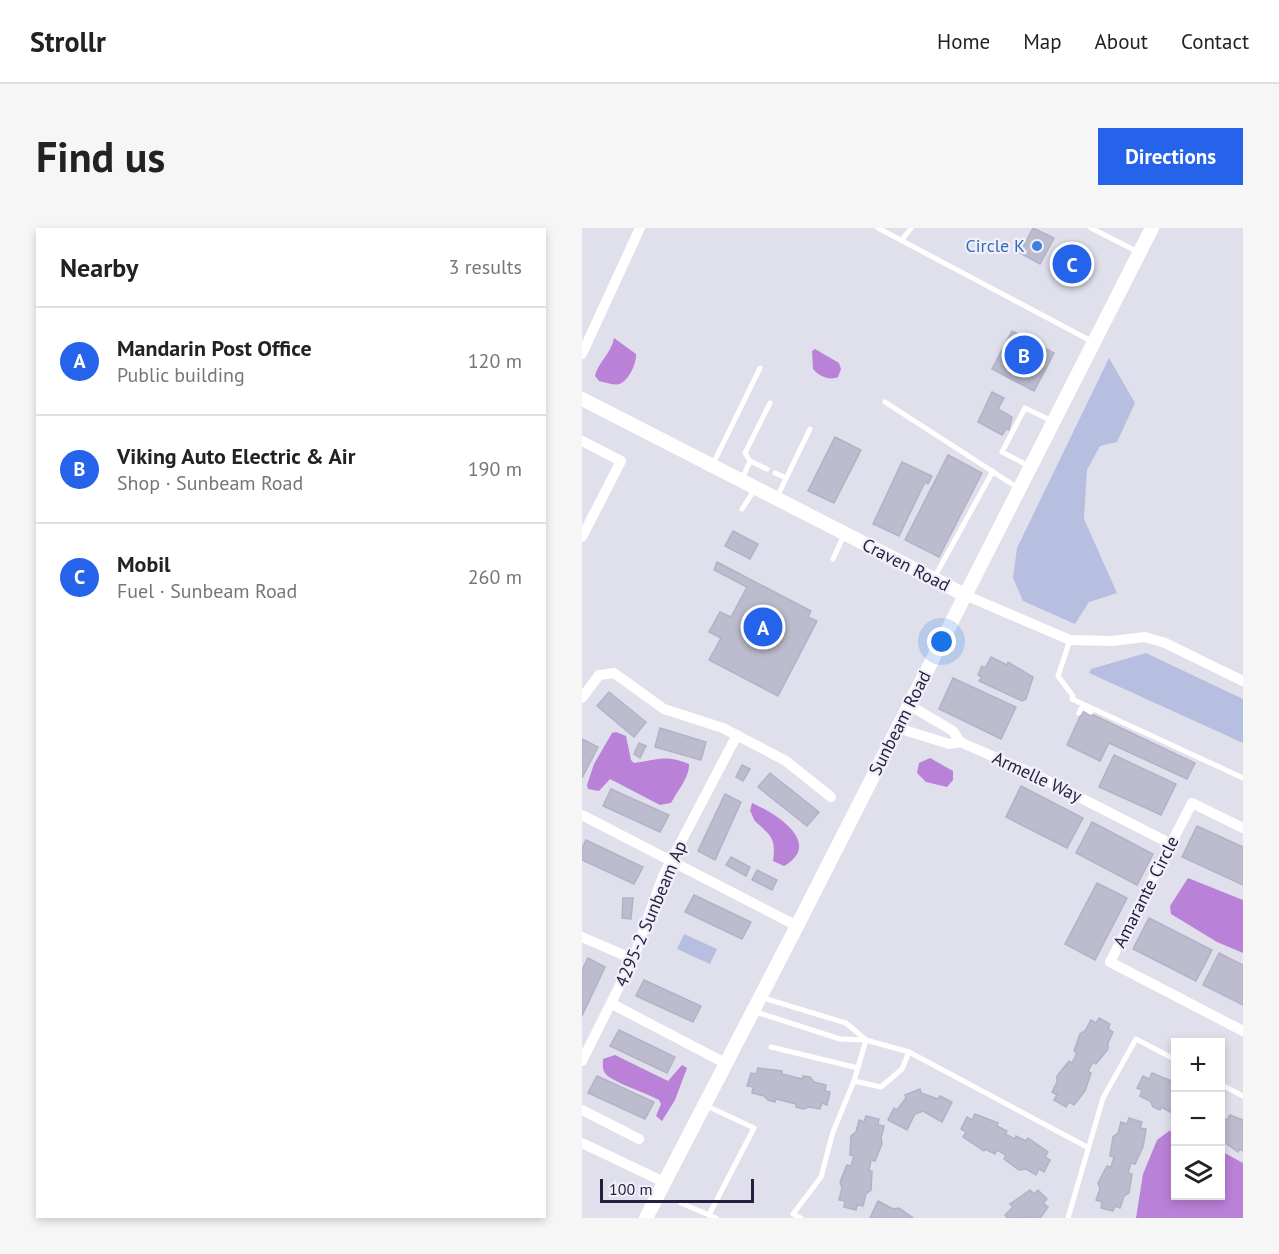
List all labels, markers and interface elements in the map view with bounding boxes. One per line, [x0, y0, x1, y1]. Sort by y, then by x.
text: Strollr [30, 23, 106, 60]
text: Home [937, 28, 990, 55]
text: Map [1023, 28, 1062, 55]
text: About [1095, 28, 1148, 55]
text: Contact [1181, 28, 1249, 55]
button: Directions [1098, 128, 1243, 185]
text: Find us [36, 129, 165, 184]
place label: Circle K [965, 234, 1025, 257]
marker: Circle K [1030, 239, 1044, 253]
pin: C [1052, 242, 1092, 286]
text: Nearby [60, 251, 138, 284]
text: 3 results [449, 254, 522, 280]
pin: B [1004, 332, 1044, 378]
text: Mandarin Post Office [117, 334, 312, 362]
text: A [73, 348, 86, 374]
text: 120 m [468, 348, 522, 374]
text: Public building [117, 362, 245, 388]
text: Viking Auto Electric & Air [117, 442, 355, 470]
text: B [74, 456, 85, 482]
text: 190 m [468, 456, 522, 482]
text: Shop · Sunbeam Road [117, 470, 303, 496]
street label: Craven Road [859, 533, 954, 596]
text: Mobil [117, 550, 171, 578]
text: C [74, 564, 85, 590]
text: 260 m [468, 564, 522, 590]
text: Fuel · Sunbeam Road [117, 578, 297, 604]
pin: A [744, 604, 783, 650]
your location [927, 627, 956, 656]
street label: Sunbeam Road [863, 667, 936, 779]
street label: Armelle Way [989, 746, 1086, 808]
street label: Amarante Circle [1107, 832, 1184, 952]
street label: 4295-2 Sunbeam Ap [609, 837, 692, 990]
map controls [1171, 1038, 1225, 1200]
button: + [1171, 1038, 1225, 1092]
button: − [1171, 1092, 1225, 1146]
button: layers [1171, 1146, 1225, 1200]
scale bar [600, 1176, 754, 1204]
text: 100 m [609, 1179, 652, 1199]

